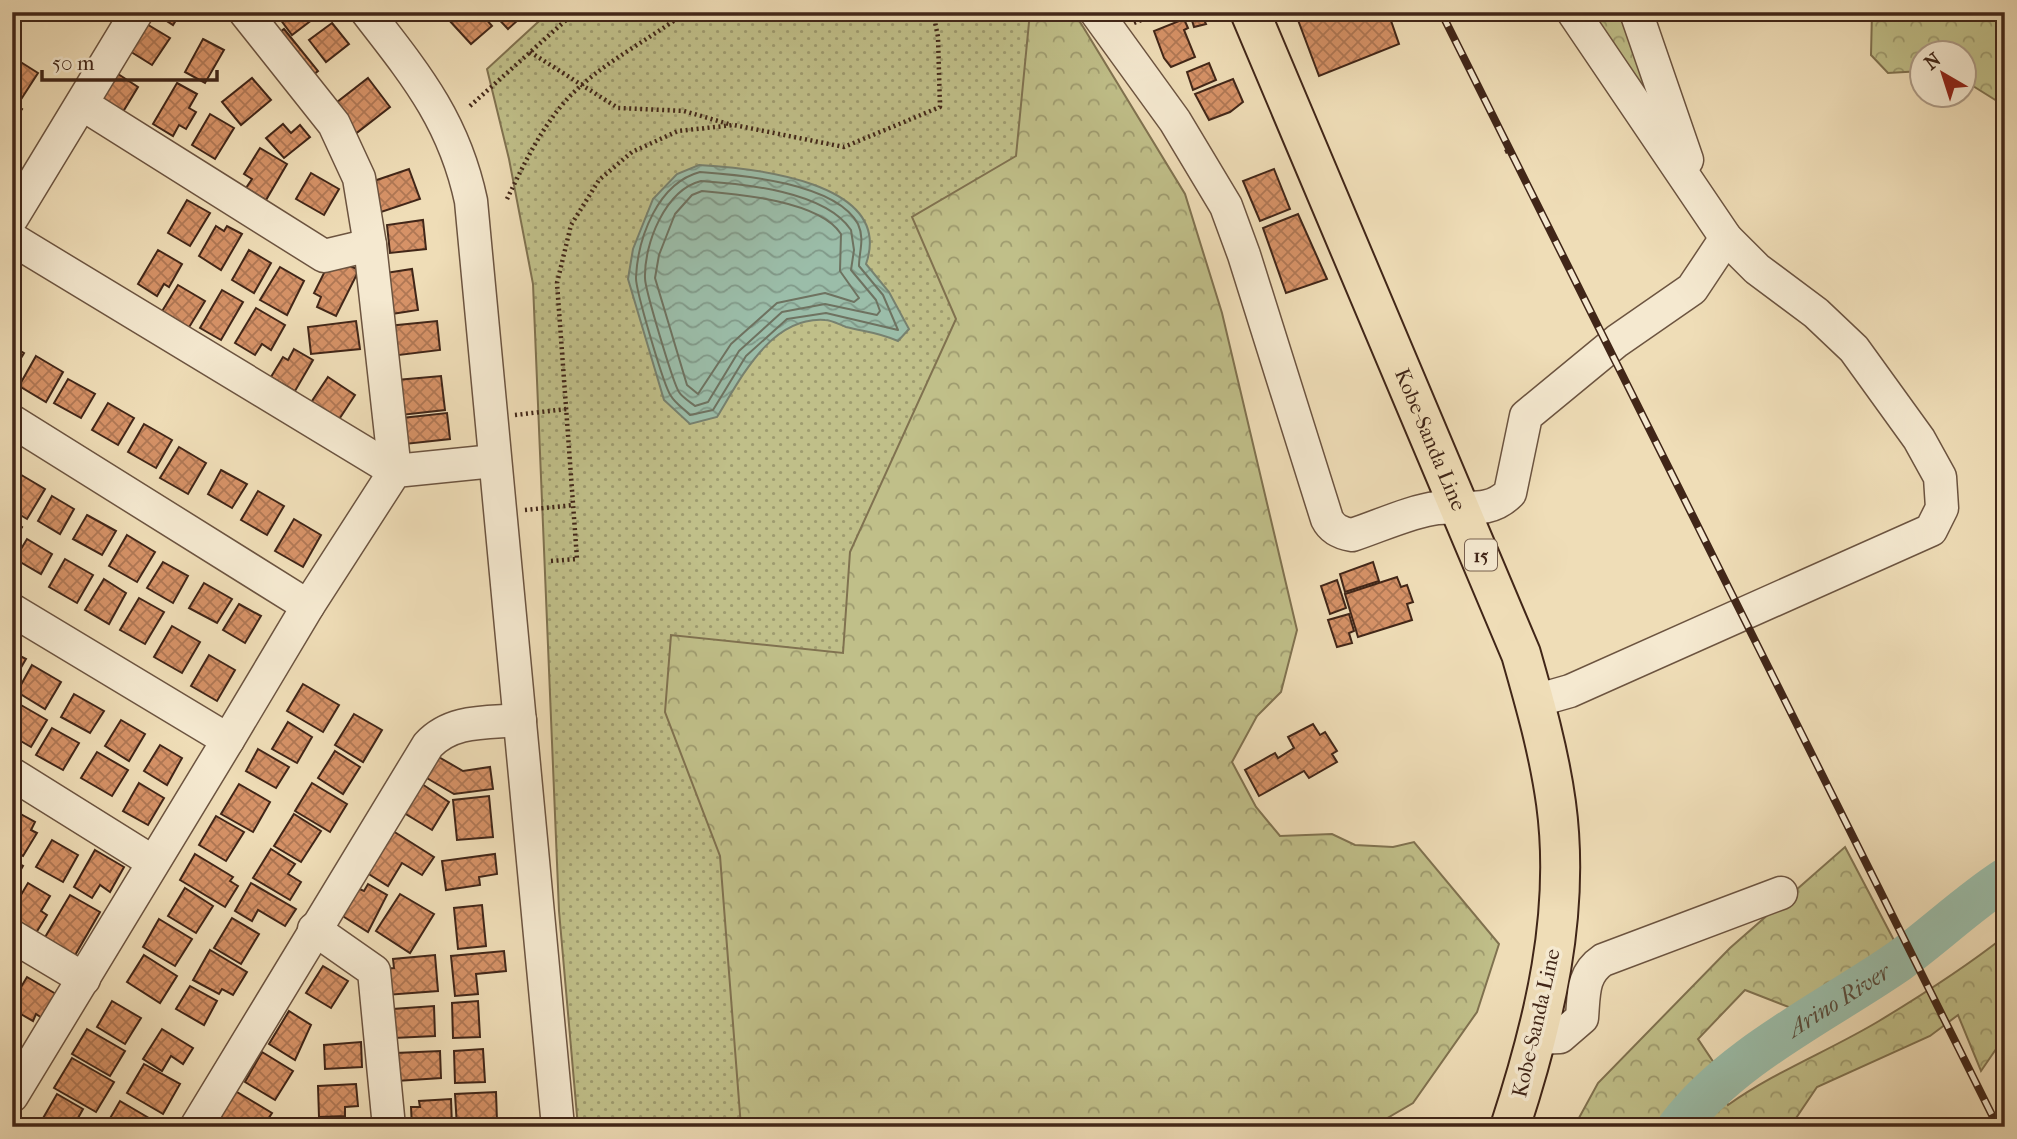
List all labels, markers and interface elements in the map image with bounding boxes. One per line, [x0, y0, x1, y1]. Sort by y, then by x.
scale bar [42, 38, 217, 82]
north arrow [1909, 38, 1979, 108]
text: N [1920, 48, 1946, 75]
text: 50 m [52, 51, 95, 75]
street label: Kobe-Sanda Line [1390, 365, 1471, 514]
road number: 15 [1465, 540, 1497, 570]
street label: Kobe-Sanda Line [1507, 946, 1565, 1100]
water label: Arino River [1780, 957, 1897, 1044]

